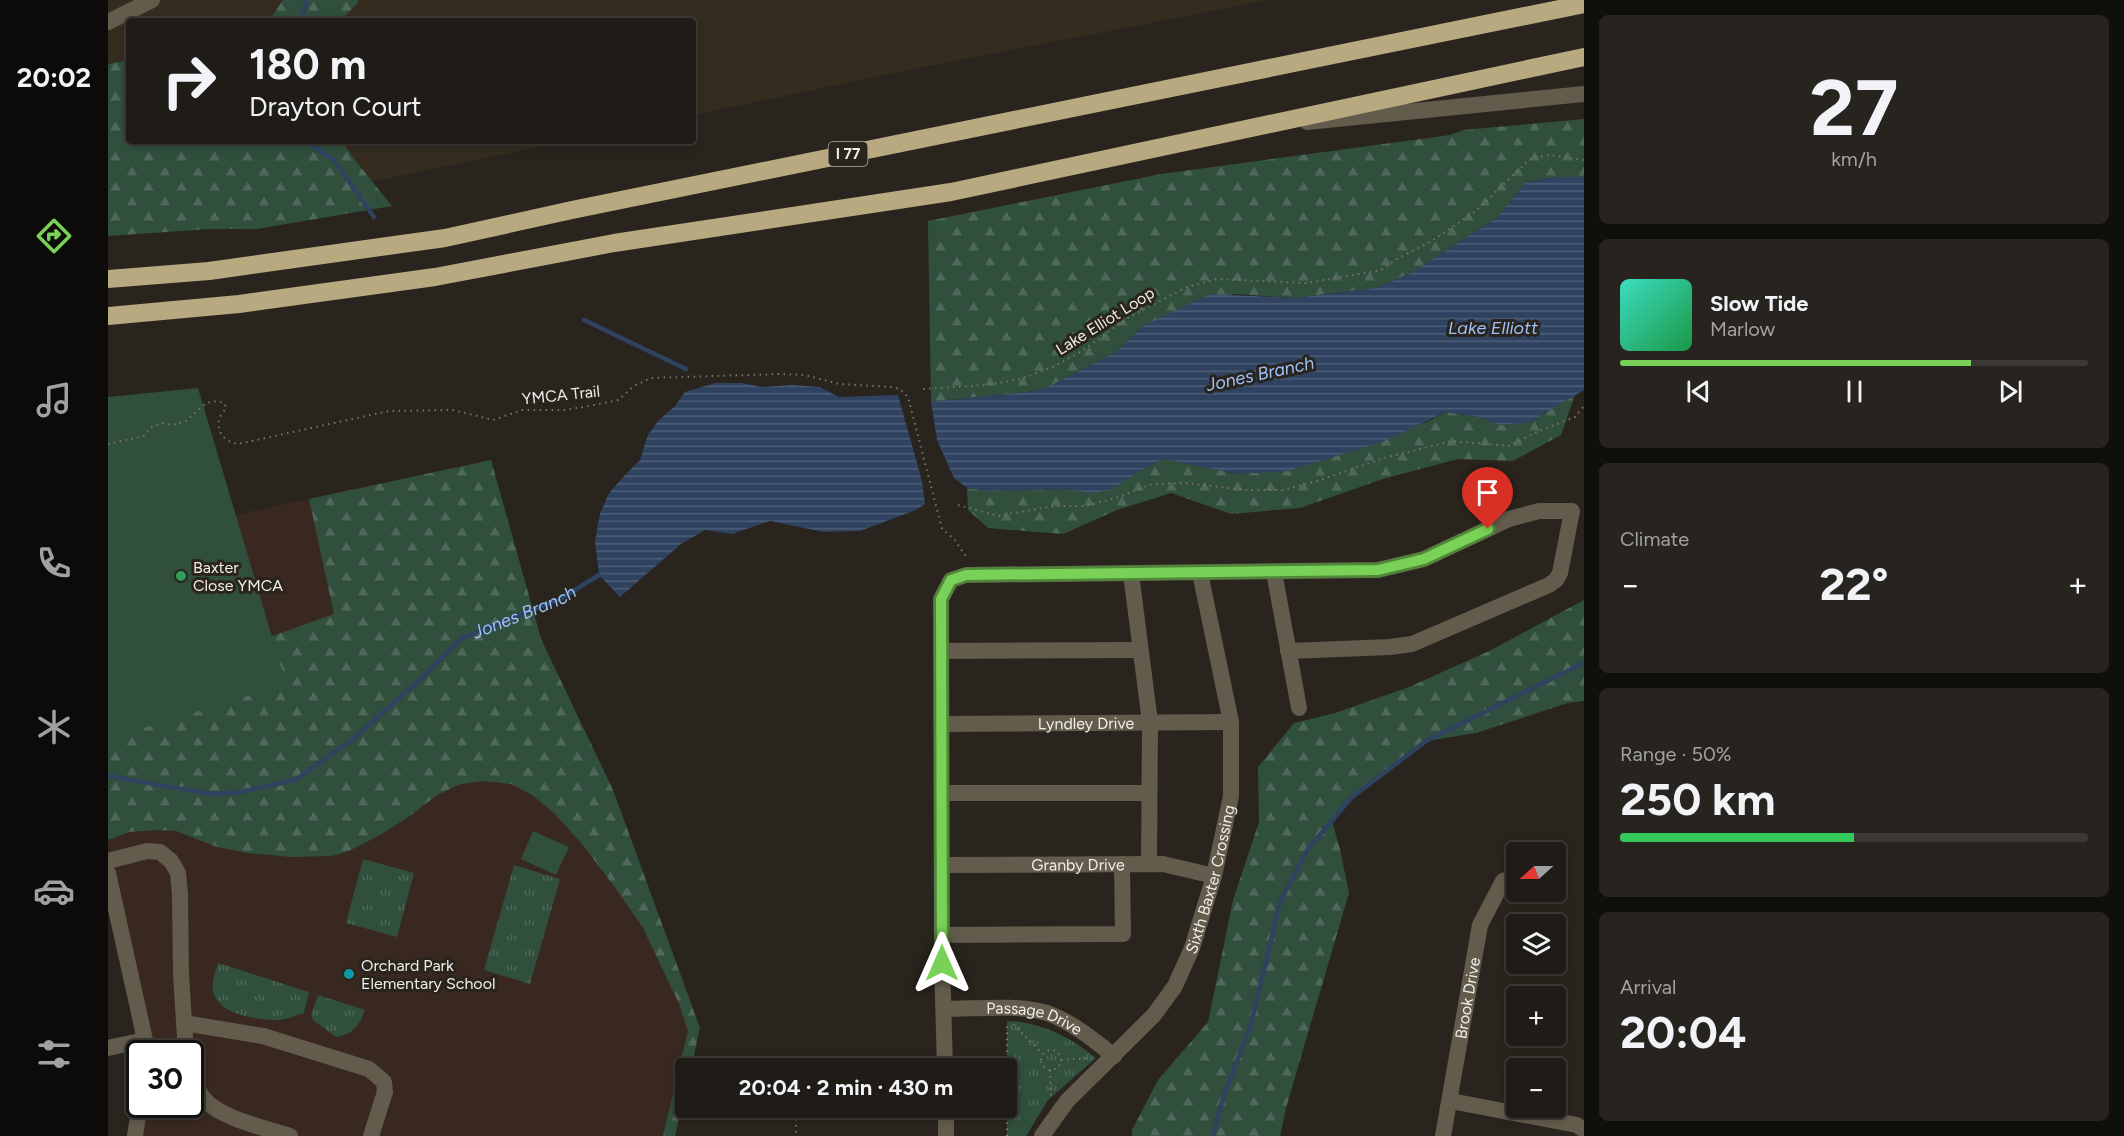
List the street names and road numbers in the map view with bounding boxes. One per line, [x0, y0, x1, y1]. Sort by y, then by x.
road number: I 77 [828, 142, 868, 166]
street label: Lake Elliot Loop [1052, 283, 1158, 359]
street label: YMCA Trail [521, 381, 601, 409]
street label: Lyndley Drive [1038, 713, 1135, 733]
street label: Sixth Baxter Crossing [1181, 803, 1238, 957]
street label: Granby Drive [1031, 855, 1125, 874]
street label: Brook Drive [1451, 956, 1484, 1040]
street label: Passage Drive [986, 998, 1086, 1039]

